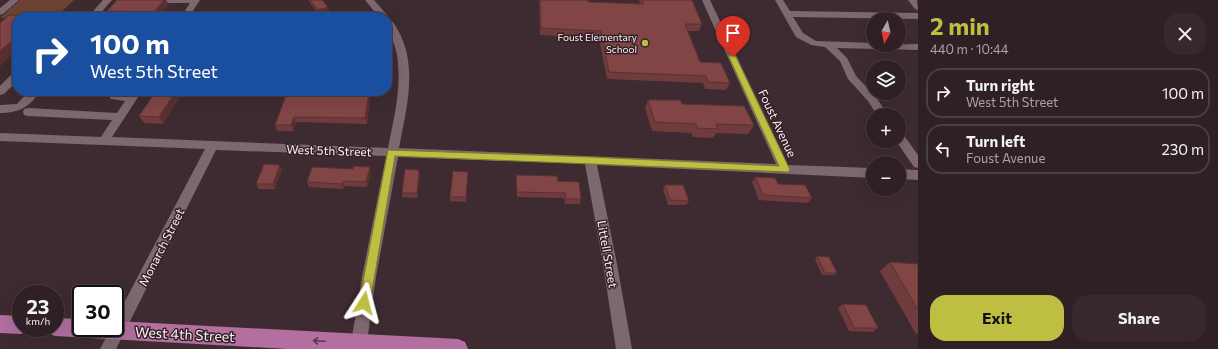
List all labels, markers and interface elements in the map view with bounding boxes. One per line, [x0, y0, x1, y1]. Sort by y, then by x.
text: 2 min [930, 11, 990, 40]
north arrow [866, 12, 906, 52]
map controls [866, 12, 906, 196]
button: close [1164, 13, 1206, 55]
pin [716, 16, 750, 57]
icon: arrive [722, 22, 744, 44]
text: 100 m [90, 26, 170, 60]
icon: right [24, 28, 76, 80]
place label: Foust Elementary School [557, 31, 637, 55]
marker: Foust Elementary School [640, 38, 650, 48]
text: 440 m · 10:44 [930, 41, 1009, 57]
text: West 5th Street [90, 60, 218, 82]
button: layers [866, 60, 906, 100]
text: Turn right [966, 76, 1035, 94]
icon: right [932, 82, 954, 104]
text: 100 m [1162, 84, 1204, 102]
street label: Foust Avenue [756, 87, 800, 159]
text: West 5th Street [966, 94, 1058, 110]
button: + [866, 108, 906, 148]
text: Turn left [966, 132, 1025, 150]
icon: left [932, 138, 954, 160]
text: 230 m [1161, 140, 1204, 158]
street label: West 5th Street [286, 142, 372, 158]
text: Foust Avenue [966, 150, 1045, 166]
button: − [866, 156, 906, 196]
street label: Monarch Street [135, 206, 187, 288]
street label: Littell Street [595, 219, 621, 289]
position arrow [343, 282, 385, 324]
speed limit sign: 30 [72, 285, 124, 337]
text: 23 [26, 294, 50, 318]
button: Exit [930, 295, 1064, 341]
button: Share [1072, 295, 1206, 341]
text: km/h [26, 315, 50, 327]
street label: West 4th Street [135, 323, 236, 345]
one-way arrow [313, 337, 326, 344]

